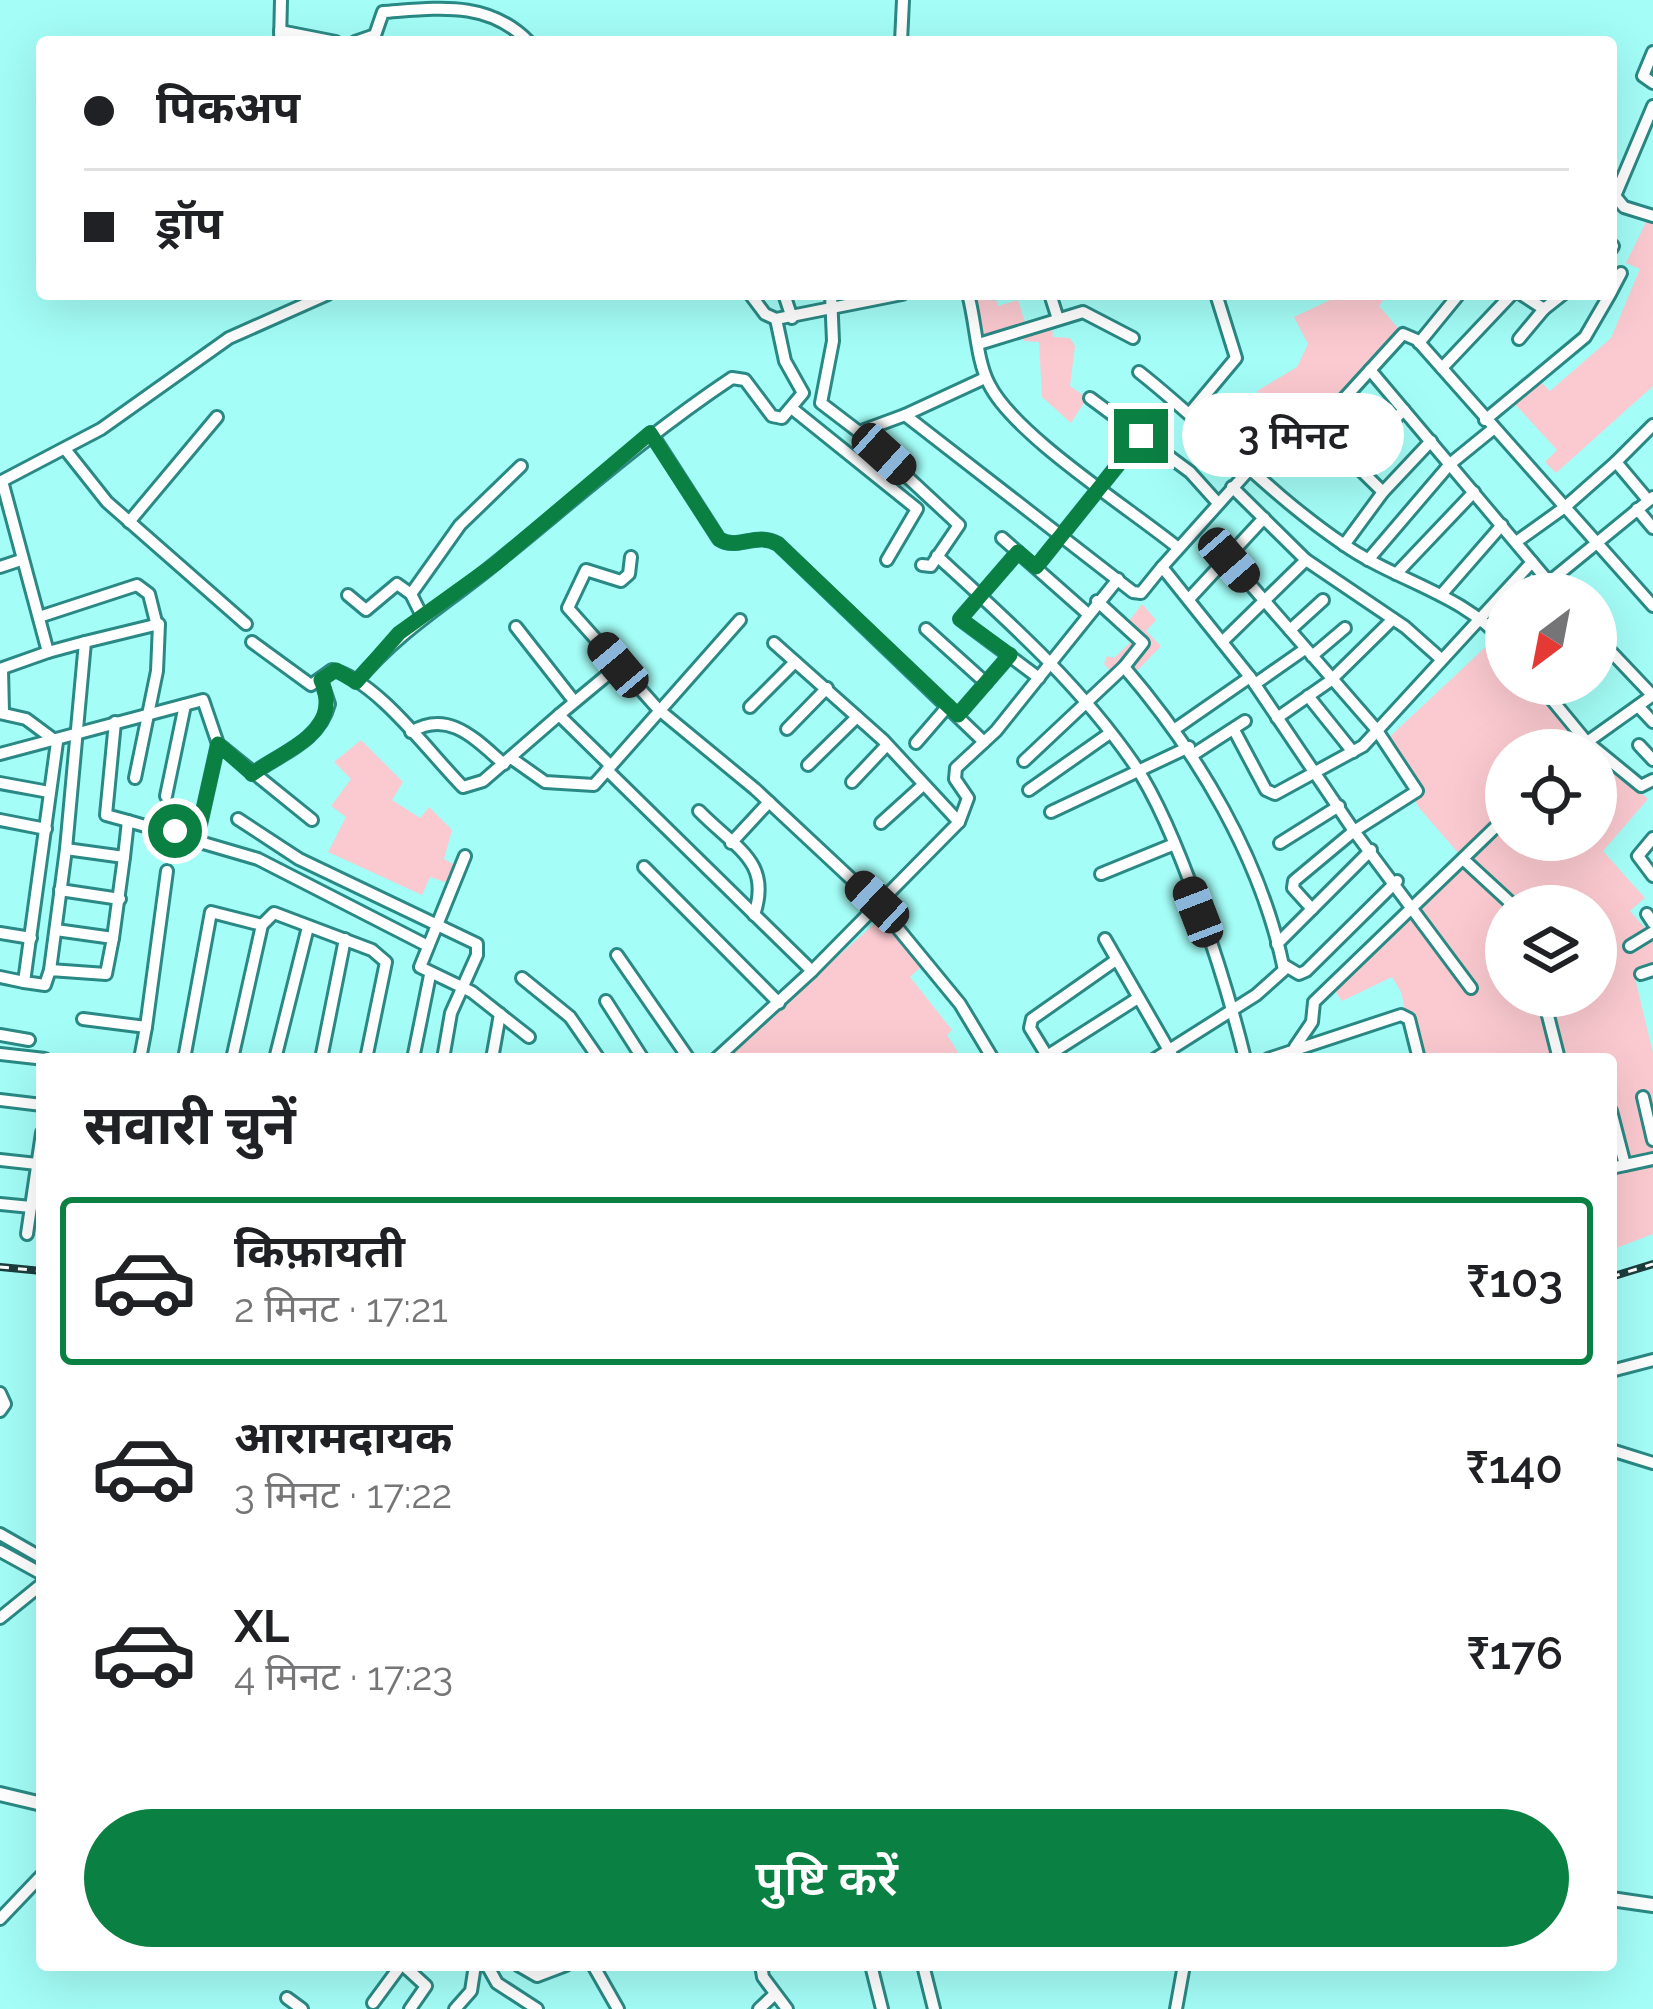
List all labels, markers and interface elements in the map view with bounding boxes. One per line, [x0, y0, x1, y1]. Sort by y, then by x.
text: पिकअप [156, 81, 300, 134]
text: ड्रॉप [156, 197, 223, 250]
callout: 3 मिनट [1183, 394, 1405, 478]
route end [1114, 409, 1168, 463]
text: 3 मिनट [1238, 412, 1348, 458]
car [845, 417, 923, 491]
car [1192, 521, 1266, 599]
north arrow [1485, 573, 1617, 705]
map controls [1485, 573, 1617, 1017]
car [581, 626, 655, 704]
button: locate [1485, 729, 1617, 861]
route start [148, 804, 202, 858]
car [838, 864, 916, 940]
car [1168, 872, 1228, 952]
button: layers [1485, 885, 1617, 1017]
text: सवारी चुनें [84, 1093, 296, 1157]
text: किफ़ायती [234, 1225, 405, 1278]
icon: car [90, 1227, 198, 1335]
text: ₹103 [1466, 1255, 1563, 1308]
text: 2 मिनट · 17:21 [234, 1285, 448, 1331]
text: आरामदायक [234, 1411, 452, 1464]
icon: car [90, 1413, 198, 1521]
text: ₹140 [1466, 1441, 1563, 1494]
text: 3 मिनट · 17:22 [234, 1471, 452, 1517]
icon: car [90, 1599, 198, 1707]
text: XL [234, 1600, 289, 1653]
text: ₹176 [1467, 1627, 1563, 1680]
text: 4 मिनट · 17:23 [234, 1653, 453, 1699]
button: पुष्टि करें [84, 1809, 1569, 1947]

